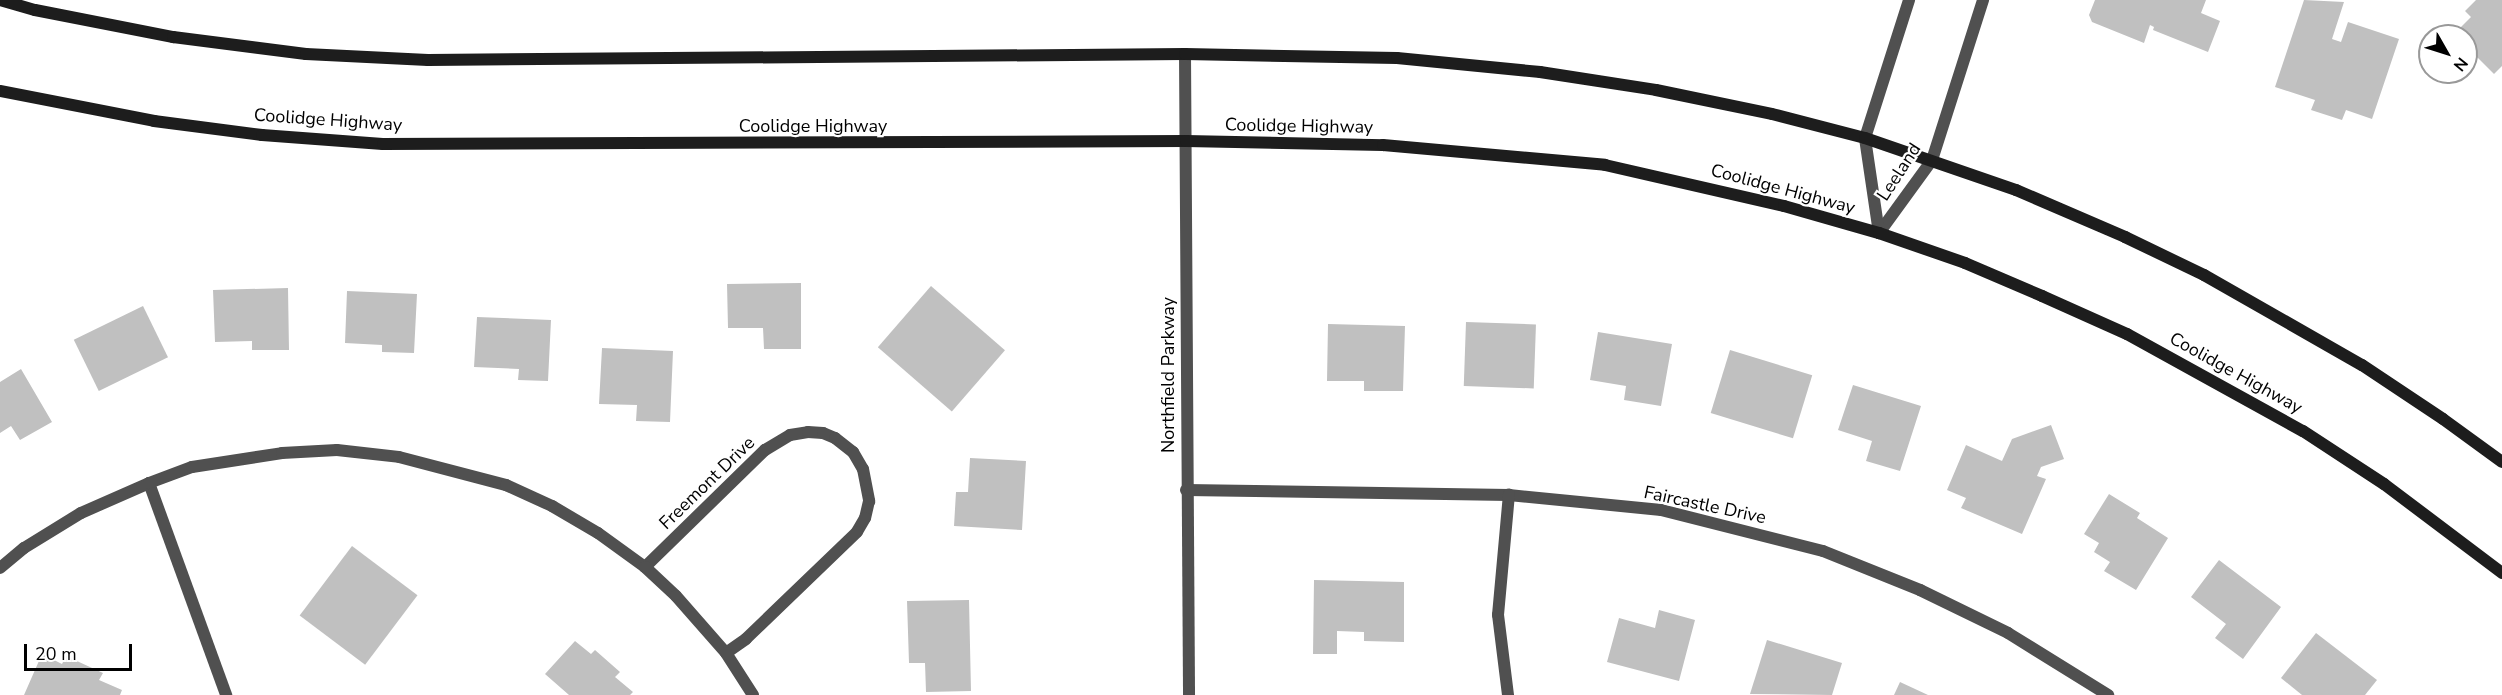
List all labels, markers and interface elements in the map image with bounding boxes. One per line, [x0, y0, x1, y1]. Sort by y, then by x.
north arrow [2418, 24, 2478, 84]
text: N [2448, 52, 2473, 76]
street label: Coolidge Highway [253, 104, 403, 136]
street label: Coolidge Highway [1225, 114, 1373, 138]
street label: Coolidge Highway [739, 115, 887, 137]
street label: Leeland [1872, 139, 1926, 205]
street label: Coolidge Highway [1709, 159, 1857, 219]
street label: Northfield Parkway [1157, 297, 1179, 453]
street label: Coolidge Highway [2166, 328, 2306, 418]
street label: Freemont Drive [655, 432, 759, 534]
street label: Faircastle Drive [1642, 482, 1768, 528]
scale bar [27, 632, 135, 670]
text: 20 m [35, 642, 77, 666]

